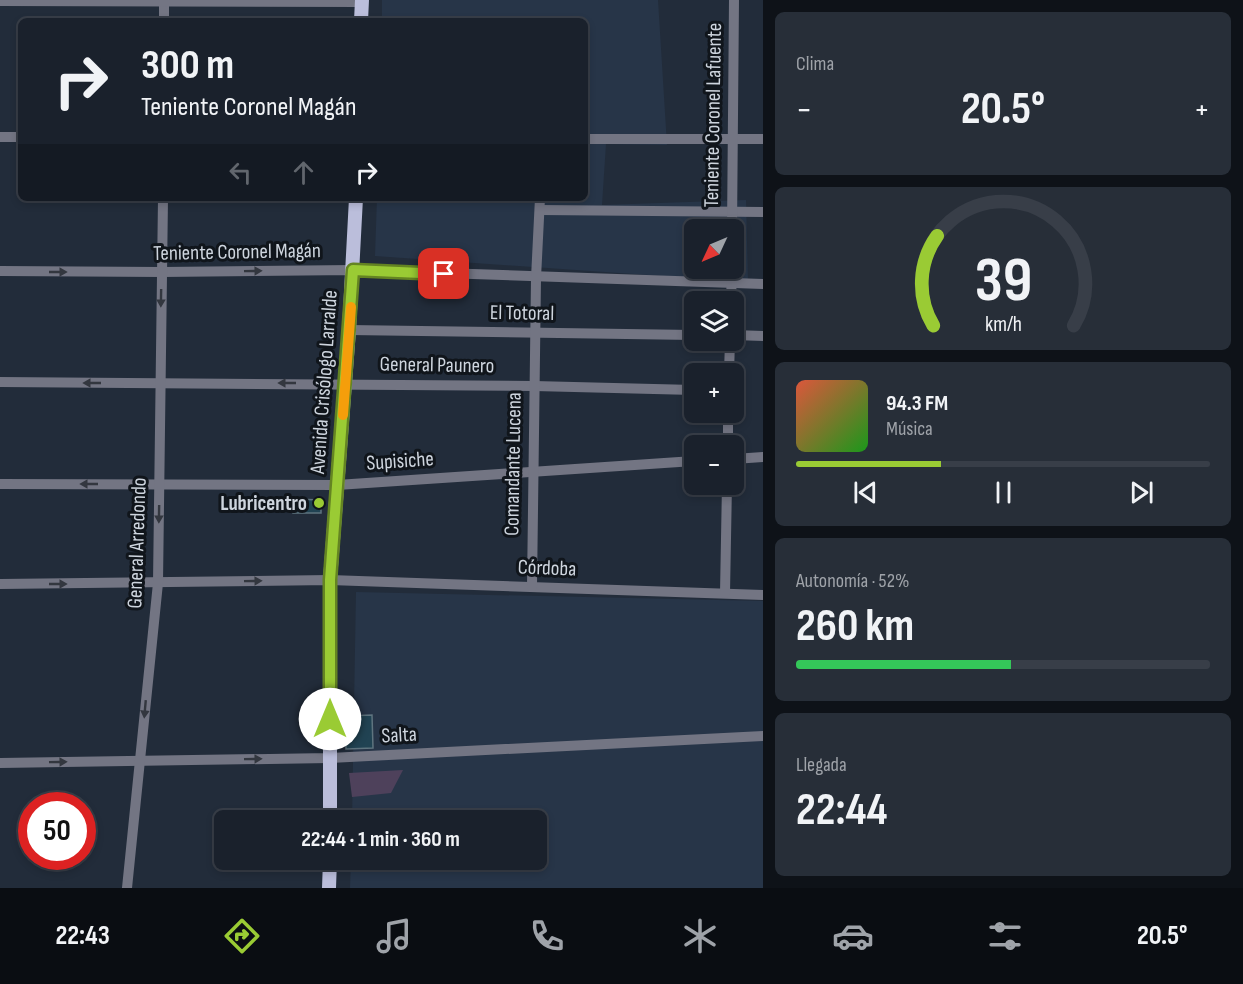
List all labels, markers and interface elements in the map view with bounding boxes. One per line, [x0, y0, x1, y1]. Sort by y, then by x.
street label: Teniente Coronel Lafuente [699, 22, 727, 208]
text: 300 m [141, 40, 234, 91]
icon: right [42, 42, 120, 120]
text: Clima [796, 52, 834, 76]
text: 20.5° [961, 82, 1045, 137]
text: − [796, 90, 812, 130]
text: + [1194, 90, 1210, 130]
text: Teniente Coronel Magán [141, 91, 357, 123]
icon: left [224, 156, 257, 189]
icon: ahead [287, 156, 320, 189]
icon: right [350, 156, 383, 189]
north arrow [684, 219, 744, 279]
map controls [684, 219, 744, 495]
street label: Teniente Coronel Magán [153, 238, 321, 266]
text: 39 [974, 244, 1032, 319]
pin [418, 248, 469, 299]
icon: arrive [427, 257, 460, 290]
one-way arrow [244, 266, 263, 276]
one-way arrow [49, 267, 68, 277]
one-way arrow [156, 289, 166, 308]
street label: Avenida Crisólogo Larralde [305, 289, 343, 476]
button: layers [684, 291, 744, 351]
street label: El Totoral [490, 300, 554, 326]
text: km/h [984, 312, 1022, 337]
street label: General Paunero [379, 352, 495, 378]
button: + [684, 363, 744, 423]
one-way arrow [82, 378, 101, 387]
one-way arrow [277, 378, 296, 388]
text: 94.3 FM [886, 390, 948, 417]
street label: Comandante Lucena [499, 392, 527, 536]
text: Música [886, 417, 933, 441]
button: − [684, 435, 744, 495]
street label: Supisiche [365, 446, 435, 476]
icon: previous [849, 476, 882, 509]
icon: pause [987, 476, 1020, 509]
icon: next [1125, 476, 1158, 509]
street label: General Arredondo [122, 477, 152, 609]
one-way arrow [80, 480, 99, 489]
place label: Lubricentro [220, 491, 307, 516]
marker: Lubricentro [312, 496, 326, 510]
one-way arrow [154, 505, 164, 524]
street label: Córdoba [517, 554, 577, 582]
text: Autonomía · 52% [796, 569, 909, 593]
one-way arrow [244, 576, 263, 586]
one-way arrow [49, 579, 68, 588]
text: 260 km [796, 599, 914, 654]
position arrow [298, 687, 362, 751]
one-way arrow [140, 699, 150, 718]
street label: Salta [381, 722, 417, 748]
text: Llegada [796, 753, 847, 777]
one-way arrow [244, 754, 263, 764]
one-way arrow [49, 757, 68, 767]
text: 22:44 [796, 783, 888, 838]
speed limit sign: 50 [18, 792, 96, 870]
text: 22:44 · 1 min · 360 m [301, 826, 460, 853]
icon: directions [221, 915, 263, 957]
icon: music [373, 915, 415, 957]
icon: phone [526, 915, 568, 957]
icon: climate [679, 915, 721, 957]
icon: car [832, 915, 874, 957]
icon: filters [984, 915, 1026, 957]
text: 22:43 [55, 920, 110, 952]
text: 20.5° [1137, 920, 1188, 952]

